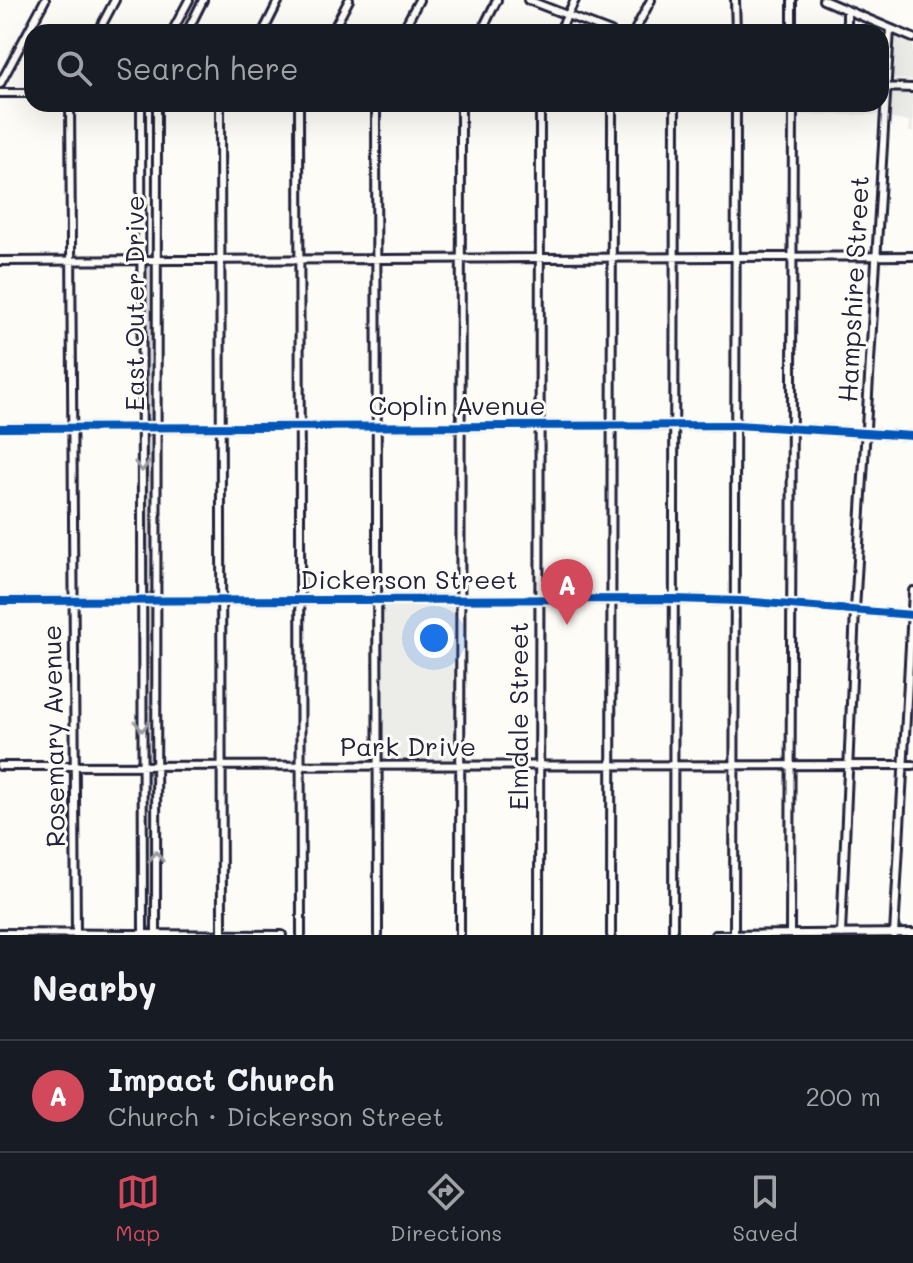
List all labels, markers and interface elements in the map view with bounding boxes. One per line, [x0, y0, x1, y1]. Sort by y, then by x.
search box [24, 24, 889, 112]
icon: search [52, 46, 96, 90]
text: Search here [116, 48, 299, 88]
street label: Hampshire Street [830, 175, 876, 403]
street label: East Outer Drive [117, 195, 151, 411]
street label: Coplin Avenue [368, 388, 546, 422]
one-way arrow [133, 460, 151, 473]
pin: A [541, 559, 593, 625]
street label: Dickerson Street [300, 562, 518, 596]
your location [414, 618, 454, 658]
street label: Elmdale Street [501, 622, 535, 810]
street label: Rosemary Avenue [34, 624, 72, 848]
one-way arrow [134, 720, 151, 733]
street label: Park Drive [340, 729, 476, 763]
one-way arrow [147, 850, 165, 863]
text: Nearby [32, 965, 157, 1010]
text: Impact Church [108, 1059, 334, 1099]
text: A [49, 1079, 67, 1113]
text: 200 m [805, 1079, 881, 1113]
text: Church · Dickerson Street [108, 1099, 444, 1133]
tab: Map [115, 1170, 160, 1247]
tab: Directions [390, 1170, 502, 1247]
tab: Saved [733, 1170, 798, 1247]

